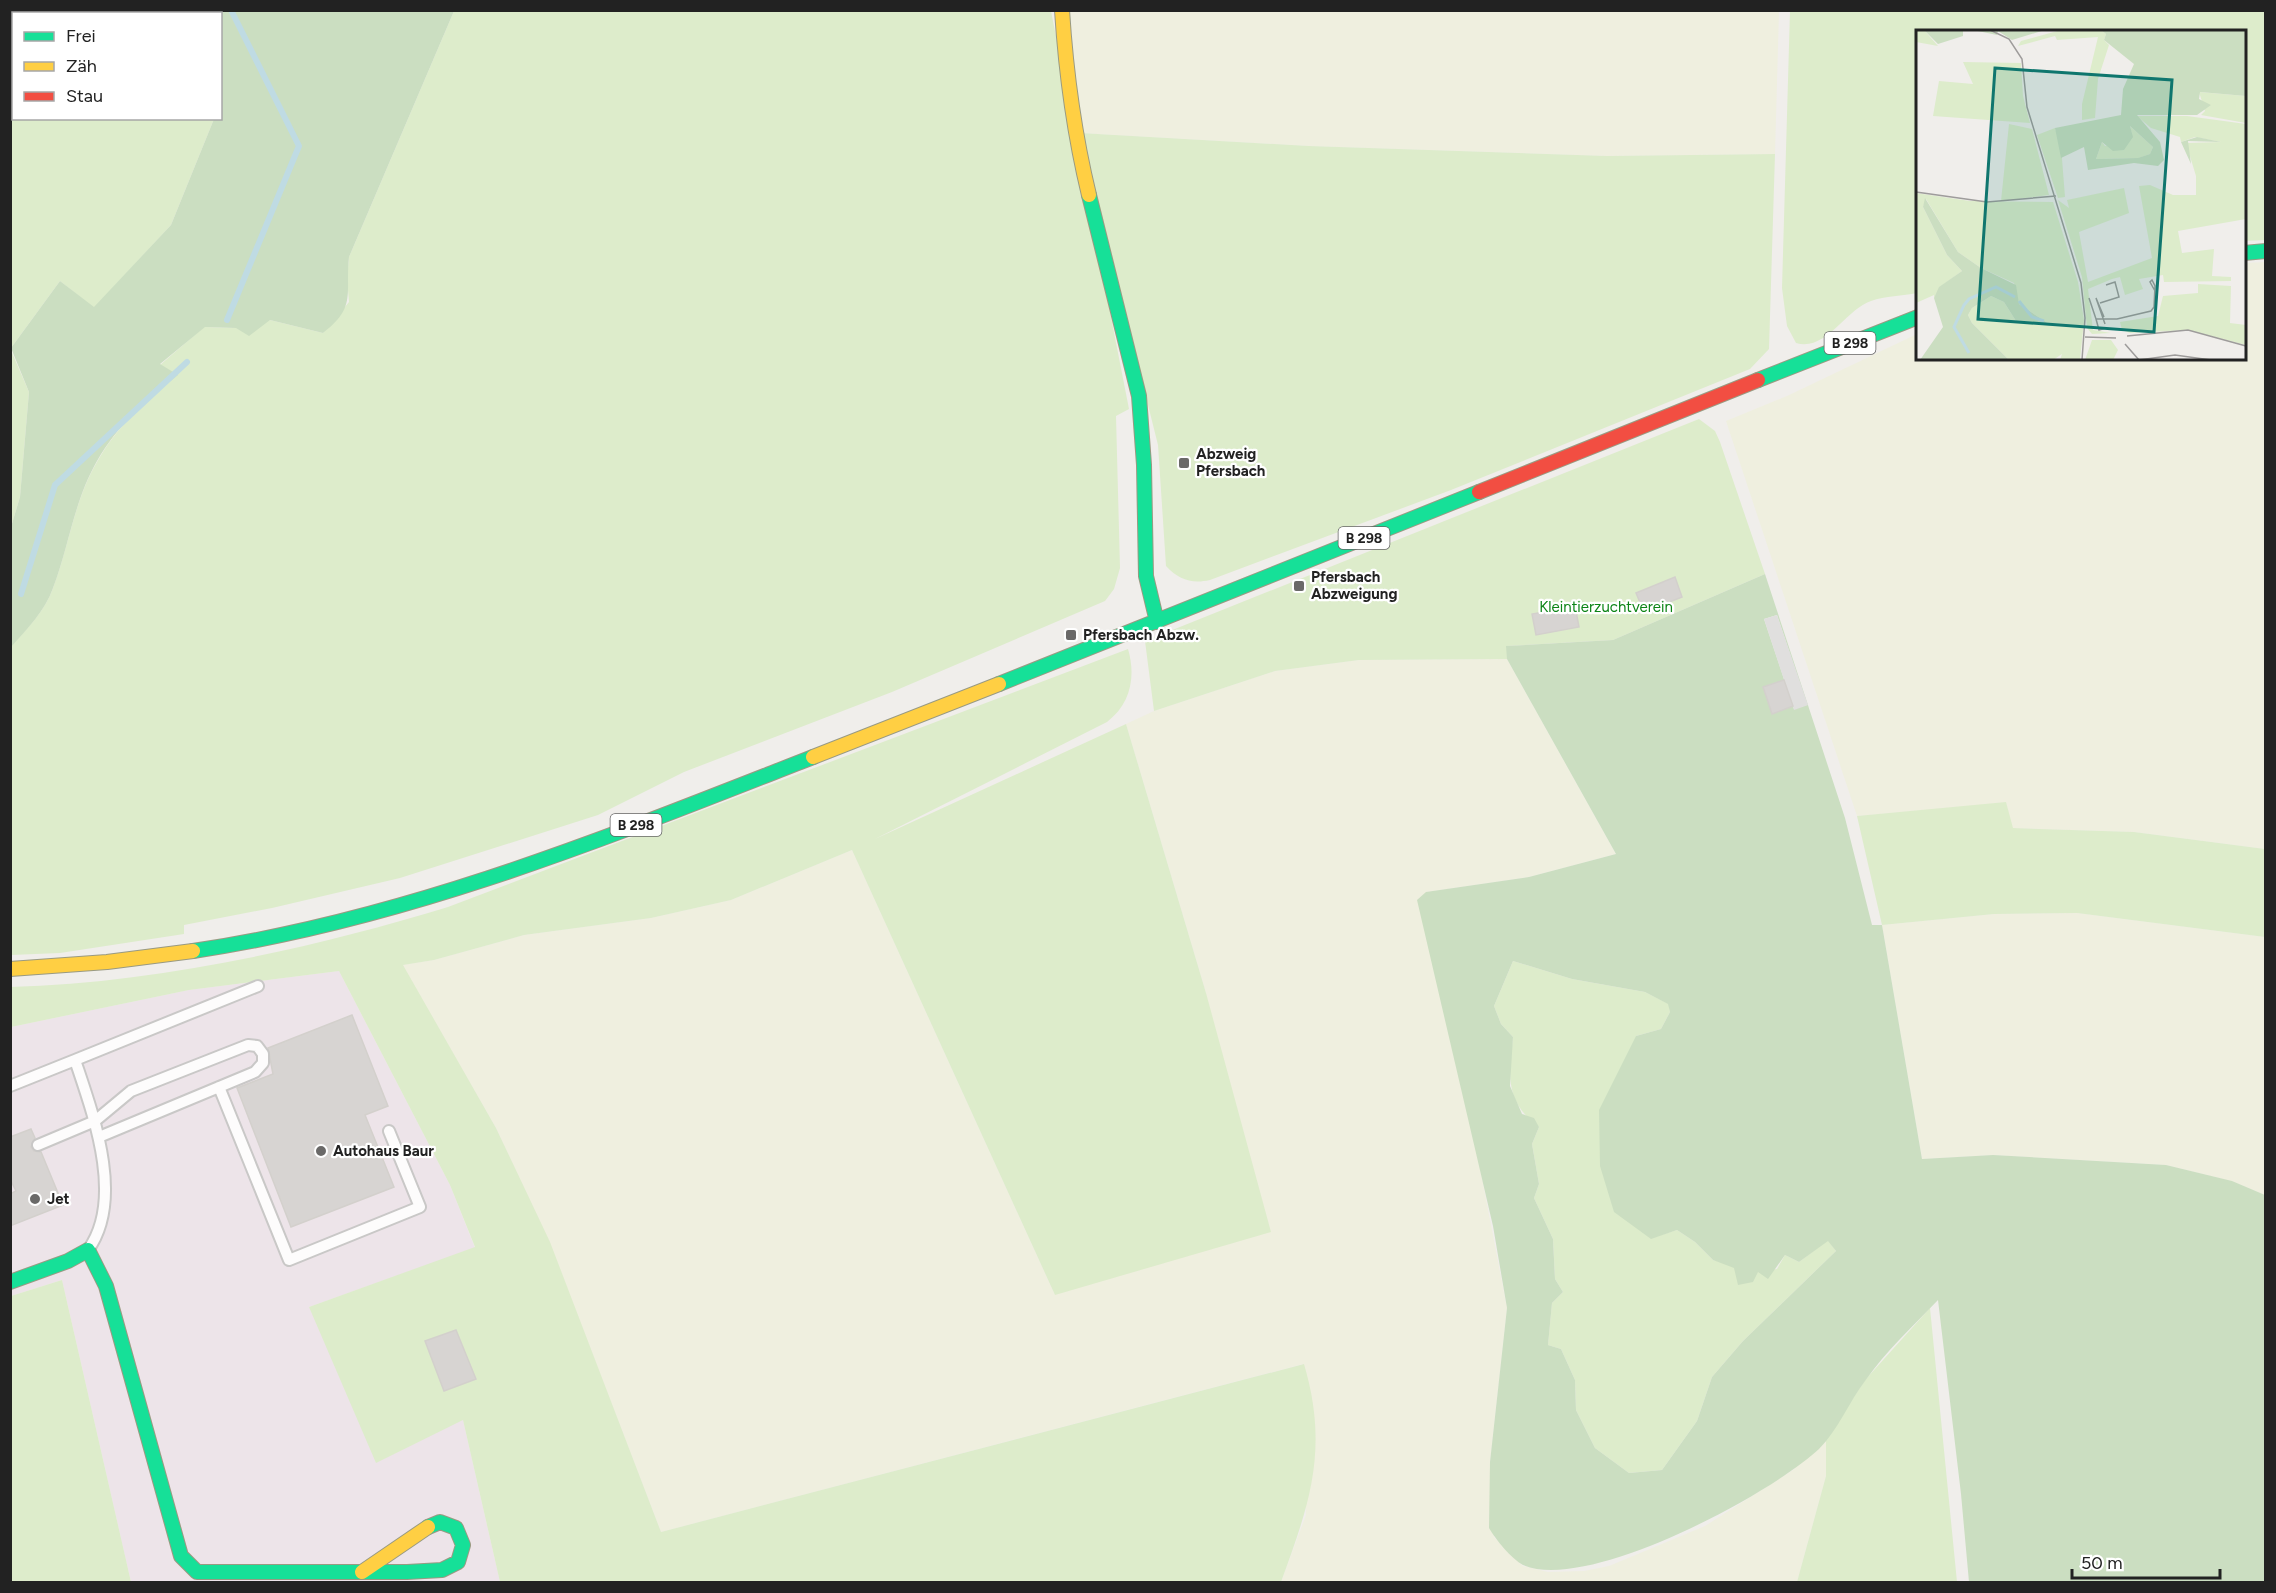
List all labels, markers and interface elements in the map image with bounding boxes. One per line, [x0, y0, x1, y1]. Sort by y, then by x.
legend [12, 12, 222, 120]
text: Frei [66, 25, 96, 47]
inset map [1916, 30, 2246, 360]
text: Zäh [66, 55, 97, 77]
text: Stau [66, 85, 103, 107]
road number: B 298 [1824, 332, 1876, 354]
place label: Abzweig Pfersbach [1196, 445, 1265, 480]
marker: Abzweig Pfersbach [1177, 456, 1191, 470]
road number: B 298 [1338, 527, 1390, 549]
place label: Pfersbach Abzweigung [1311, 568, 1397, 603]
marker: Pfersbach Abzweigung [1292, 579, 1306, 593]
park label: Kleintierzuchtverein [1539, 598, 1673, 616]
place label: Pfersbach Abzw. [1083, 626, 1199, 644]
marker: Pfersbach Abzw. [1064, 628, 1078, 642]
road number: B 298 [610, 814, 662, 836]
place label: Autohaus Baur [333, 1142, 434, 1160]
marker: Autohaus Baur [314, 1144, 328, 1158]
place label: Jet [47, 1190, 70, 1208]
marker: Jet [28, 1192, 42, 1206]
scale bar [2072, 1542, 2220, 1580]
text: 50 m [2081, 1552, 2123, 1574]

